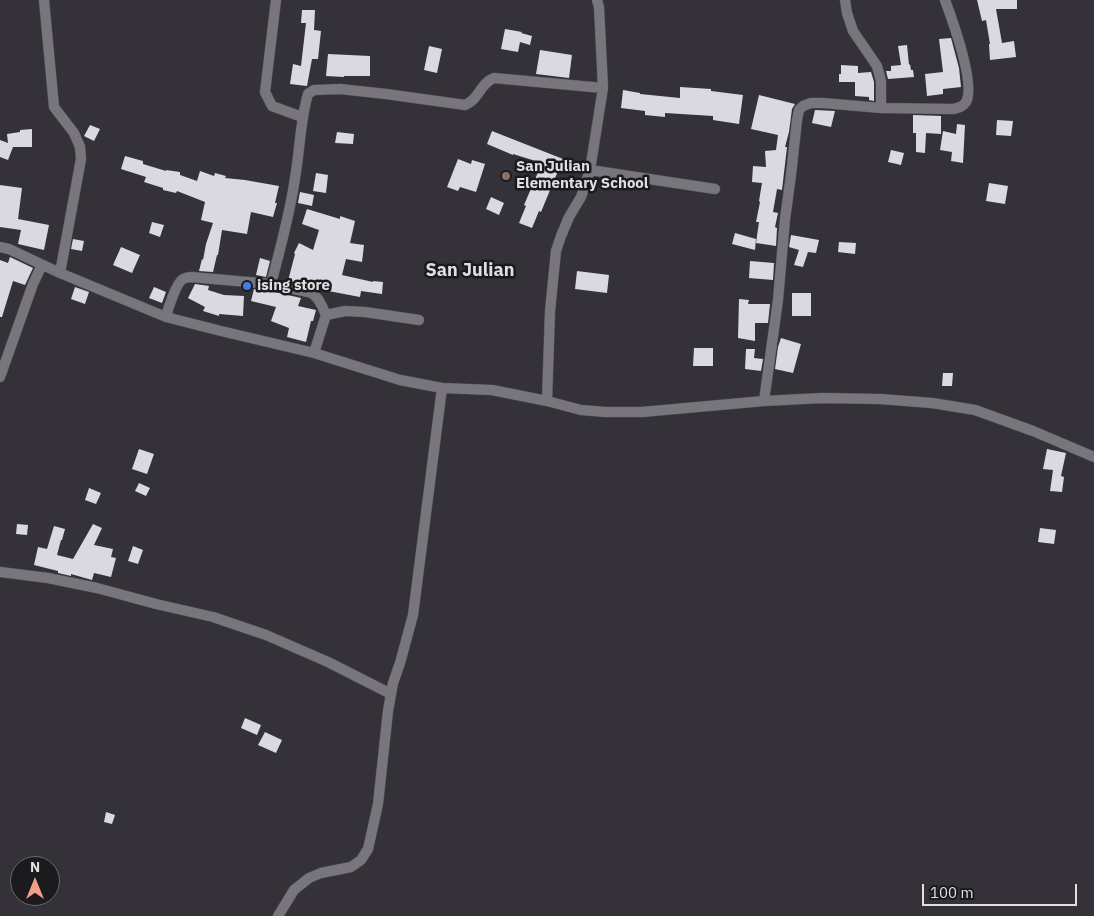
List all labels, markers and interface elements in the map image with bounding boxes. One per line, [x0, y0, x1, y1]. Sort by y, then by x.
place label: San Julian Elementary School [516, 158, 648, 193]
marker: San Julian Elementary School [500, 170, 512, 182]
district label: San Julian [426, 260, 514, 282]
place label: ising store [257, 277, 330, 295]
marker: ising store [241, 280, 253, 292]
north arrow [10, 856, 60, 906]
text: N [30, 858, 40, 876]
scale bar [924, 874, 1079, 906]
text: 100 m [930, 883, 974, 902]

